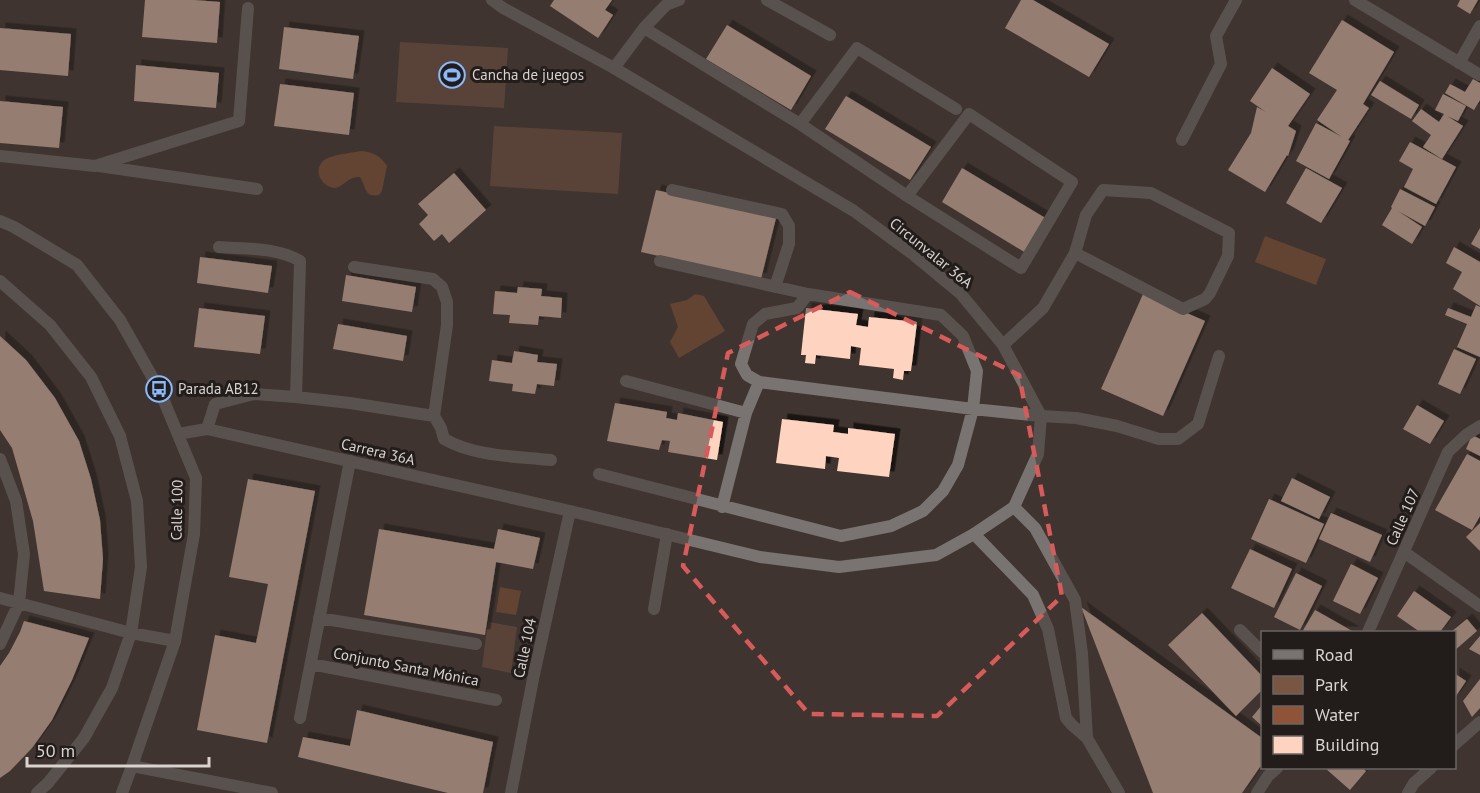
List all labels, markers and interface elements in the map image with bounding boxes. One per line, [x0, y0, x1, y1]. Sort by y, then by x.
sports icon: Cancha de juegos [437, 60, 467, 90]
place label: Cancha de juegos [472, 65, 584, 84]
street label: Circunvalar 36A [886, 213, 977, 292]
bus stop icon: Parada AB12 [144, 374, 174, 404]
place label: Parada AB12 [178, 379, 259, 398]
street label: Carrera 36A [339, 434, 417, 469]
street label: Calle 100 [166, 479, 187, 540]
street label: Calle 107 [1382, 485, 1424, 548]
street label: Calle 104 [509, 616, 540, 680]
legend [1261, 631, 1456, 769]
street label: Conjunto Santa Mónica [332, 643, 481, 690]
text: Road [1315, 643, 1353, 666]
text: Park [1315, 673, 1348, 696]
text: Water [1315, 703, 1359, 726]
scale bar [27, 730, 208, 768]
text: Building [1315, 733, 1379, 756]
text: 50 m [36, 739, 75, 762]

